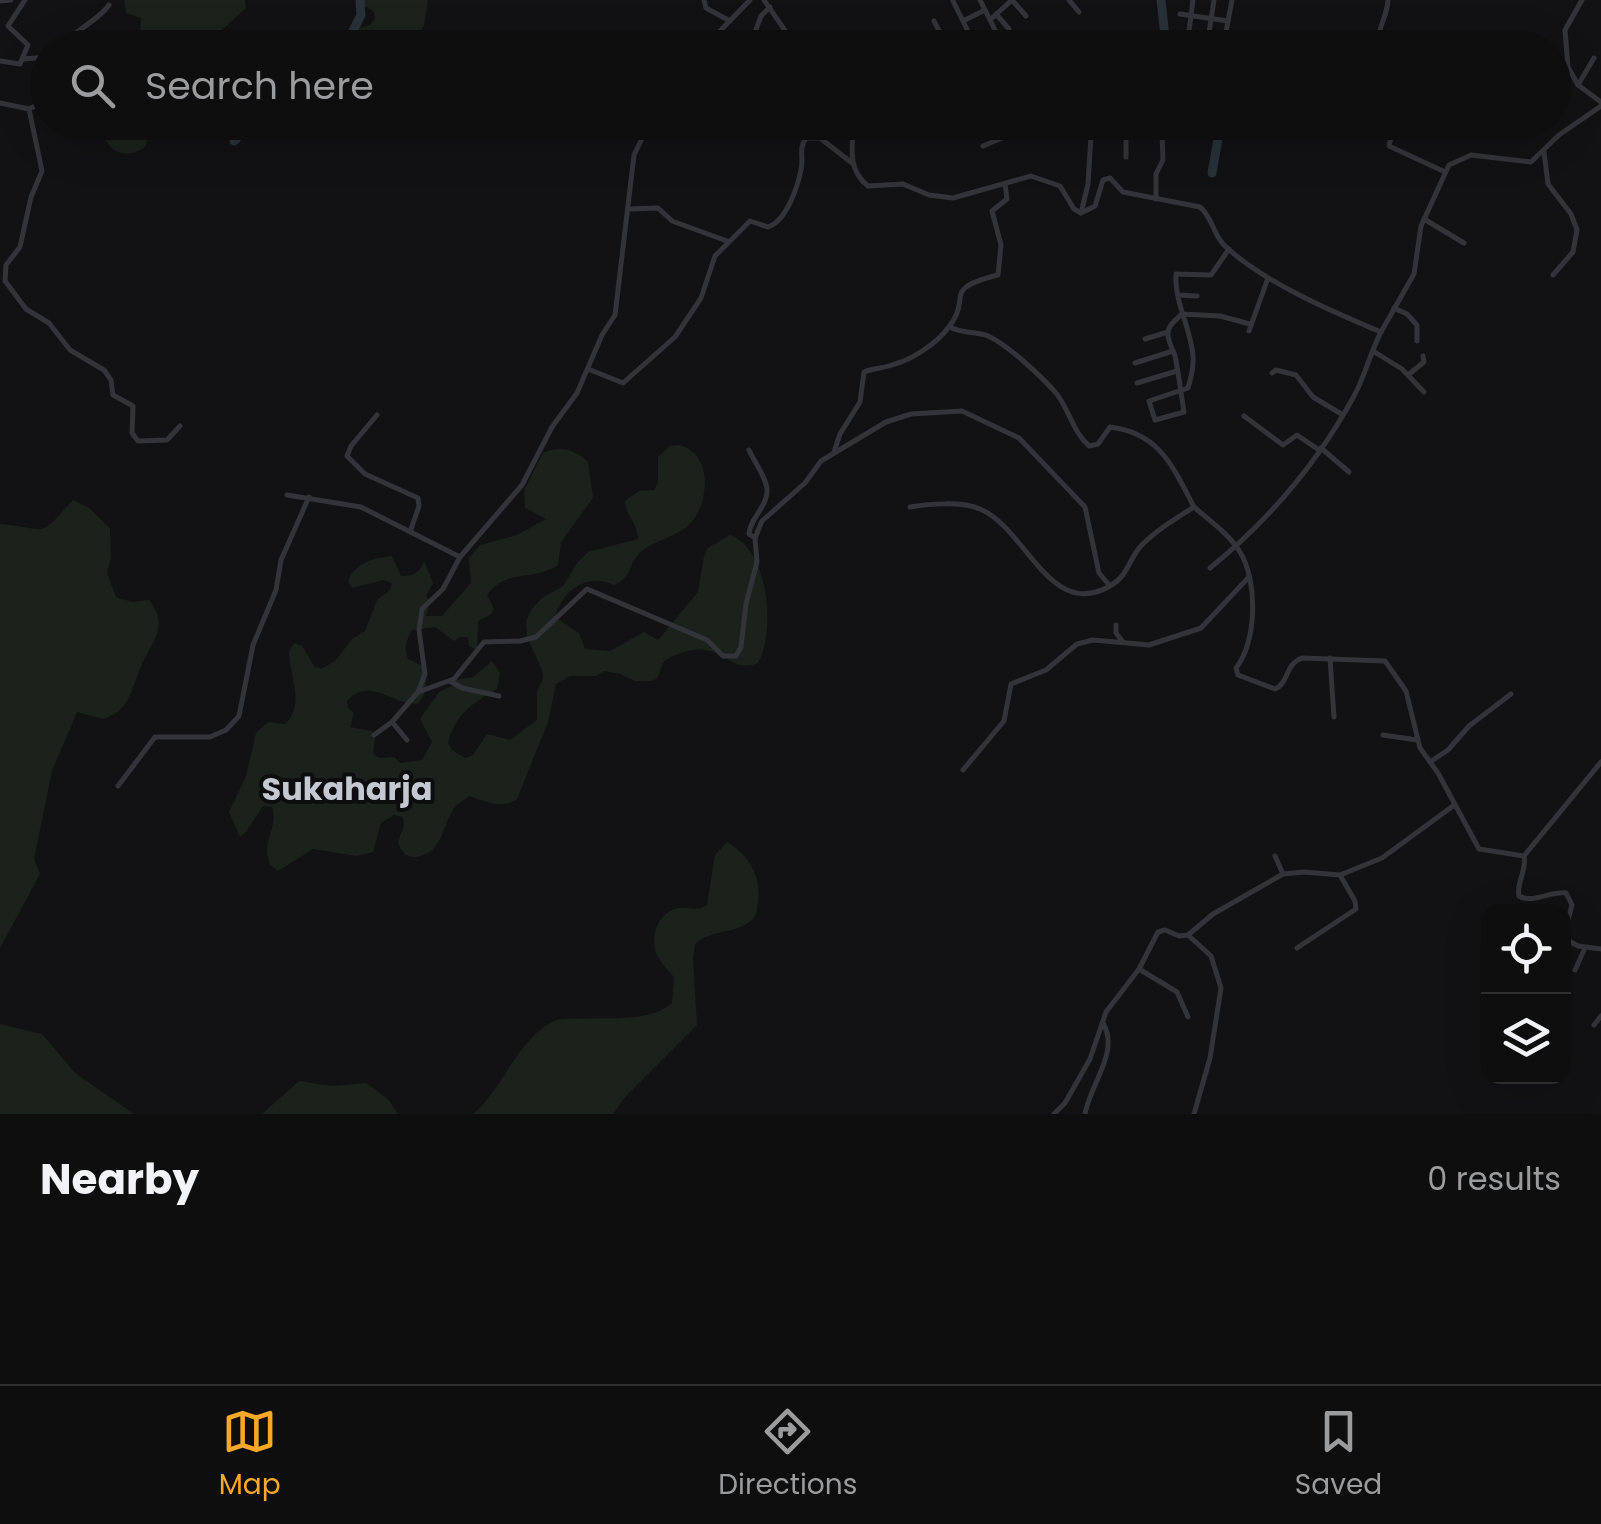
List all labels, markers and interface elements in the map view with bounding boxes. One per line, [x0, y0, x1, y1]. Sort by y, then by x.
search box [30, 30, 1571, 140]
icon: search [65, 58, 120, 113]
text: Search here [145, 59, 374, 112]
district label: Sukaharja [262, 766, 432, 811]
map controls [1481, 904, 1571, 1084]
button: locate [1481, 904, 1571, 994]
button: layers [1481, 994, 1571, 1084]
text: Nearby [40, 1150, 199, 1209]
text: 0 results [1427, 1156, 1561, 1201]
tab: Map [219, 1404, 281, 1506]
tab: Directions [718, 1404, 857, 1506]
tab: Saved [1295, 1404, 1382, 1506]

